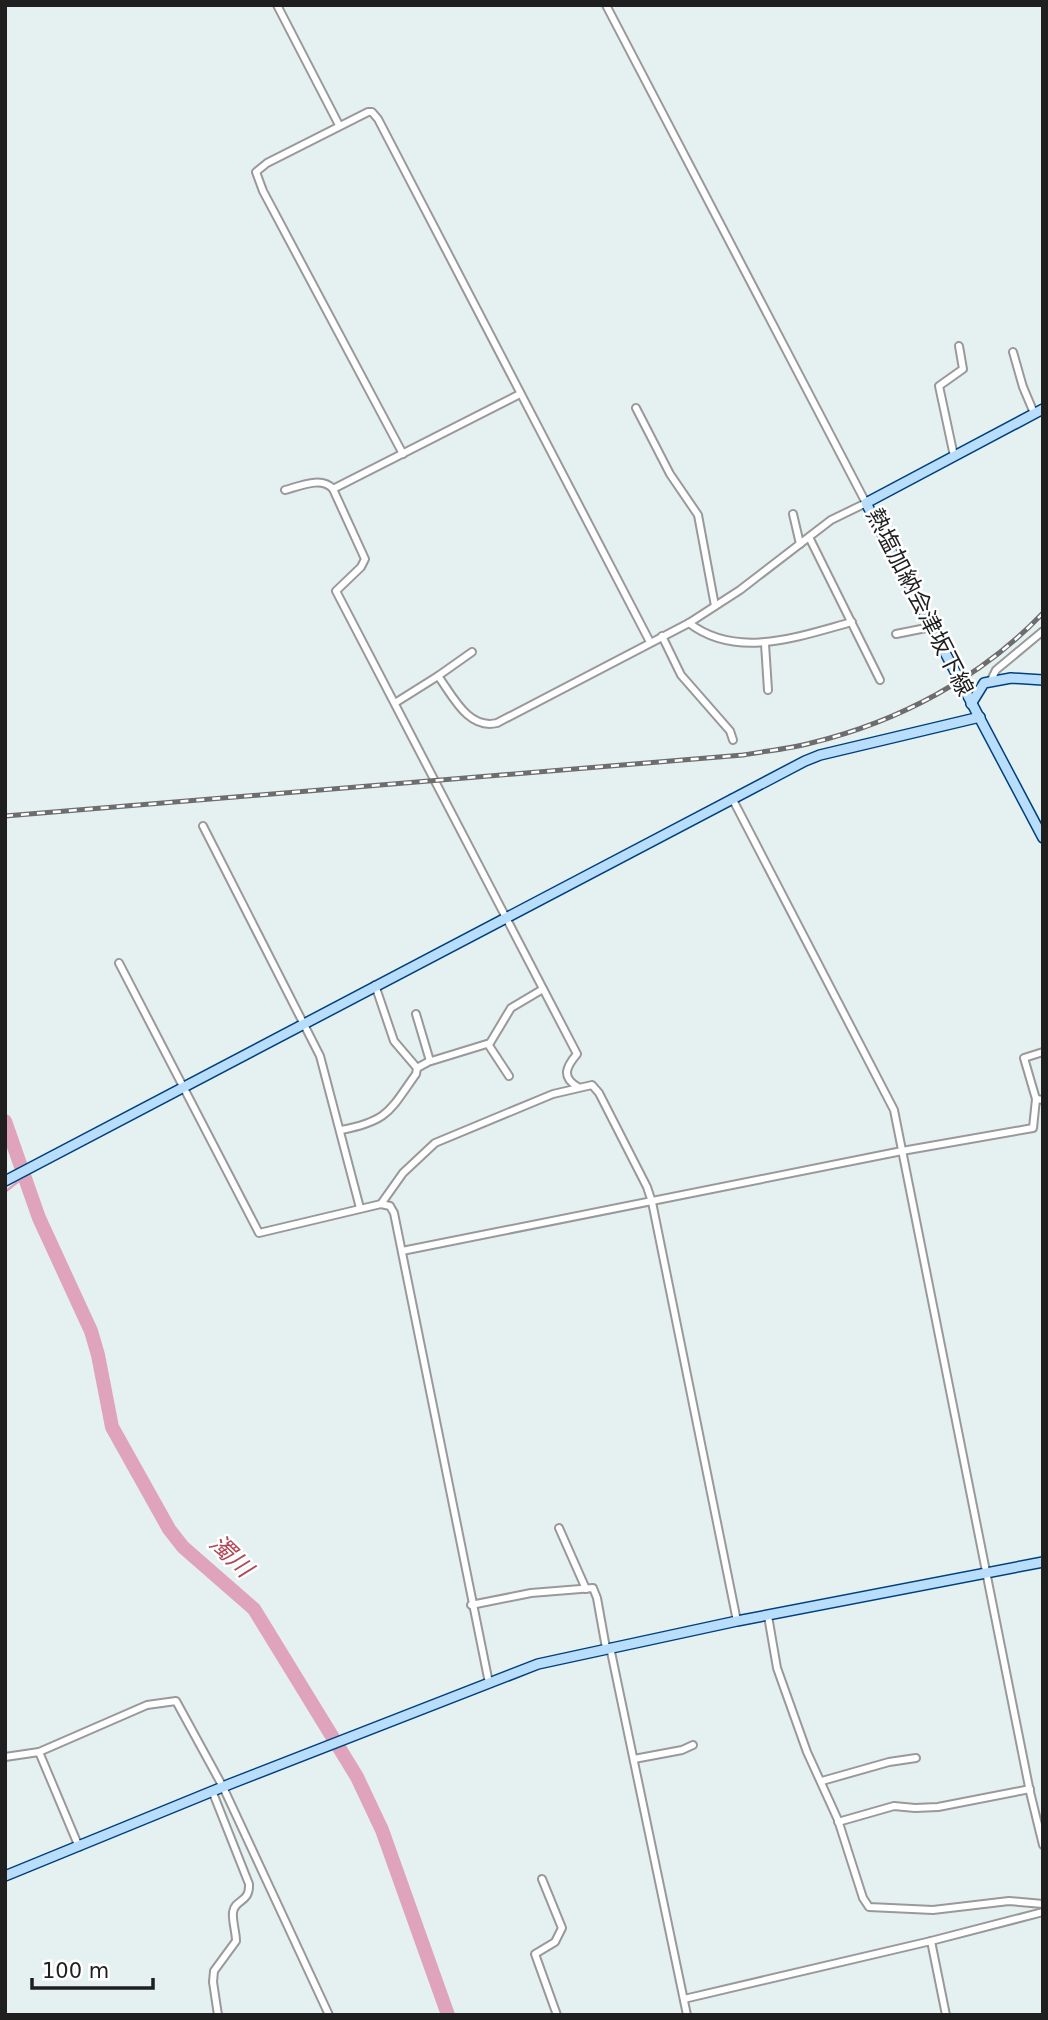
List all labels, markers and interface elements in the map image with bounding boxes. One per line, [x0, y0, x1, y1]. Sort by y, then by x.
street label: 熱塩加納会津坂下線 [861, 504, 979, 700]
water label: 濁川 [204, 1529, 260, 1585]
scale bar [32, 1946, 152, 1990]
text: 100 m [42, 1959, 109, 1983]

